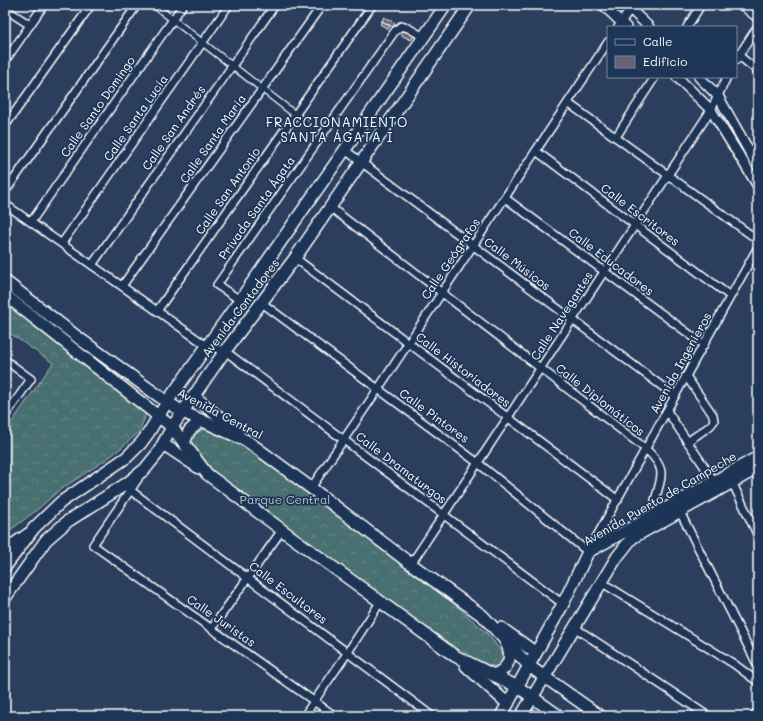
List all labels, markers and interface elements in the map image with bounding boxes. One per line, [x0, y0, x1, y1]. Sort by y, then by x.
legend [607, 26, 737, 78]
text: Calle [643, 33, 673, 49]
street label: Calle Santo Domingo [56, 53, 138, 160]
text: Edificio [643, 53, 687, 69]
street label: Calle Santa Lucía [99, 71, 171, 164]
street label: Calle San Andrés [138, 82, 209, 173]
street label: Calle Santa María [175, 91, 249, 186]
district label: FRACCIONAMIENTO SANTA ÁGATA I [266, 113, 408, 145]
street label: Calle San Antonio [191, 144, 263, 237]
street label: Privada Santa Ágata [214, 153, 298, 262]
street label: Calle Escritores [598, 179, 683, 249]
street label: Calle Geógrafos [417, 215, 483, 302]
street label: Calle Educadores [566, 224, 658, 299]
street label: Calle Músicos [481, 233, 554, 293]
street label: Avenida Contadores [198, 255, 283, 360]
street label: Calle Navegantes [526, 268, 596, 363]
street label: Avenida Ingenieros [646, 309, 715, 416]
street label: Calle Historiadores [413, 328, 514, 410]
street label: Calle Diplomáticos [553, 359, 649, 439]
street label: Avenida Central [175, 384, 266, 442]
street label: Calle Pintores [396, 384, 473, 446]
street label: Calle Dramaturgos [353, 428, 450, 507]
street label: Avenida Puerto de Campeche [580, 448, 739, 549]
park label: Parque Central [240, 491, 330, 507]
street label: Calle Escultores [246, 557, 331, 627]
street label: Calle Juristas [184, 591, 259, 650]

